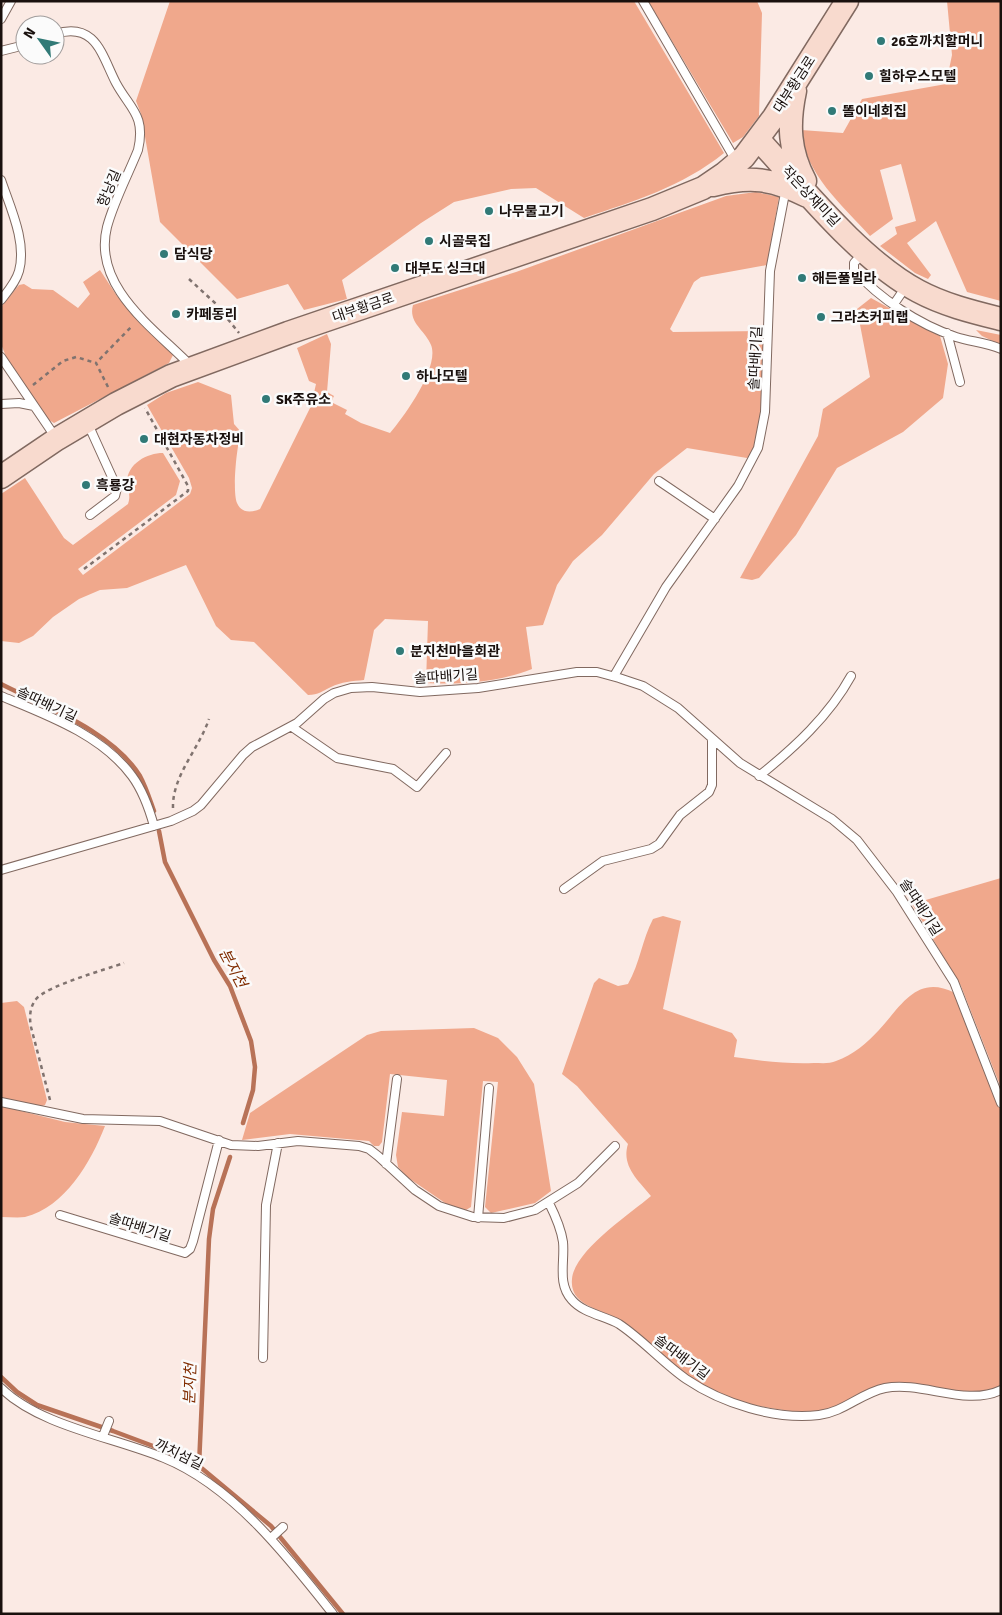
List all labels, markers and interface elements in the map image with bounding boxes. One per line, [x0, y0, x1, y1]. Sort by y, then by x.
north arrow [15, 15, 65, 65]
text: N [20, 24, 39, 42]
place label: 26호까치할머니 [891, 33, 983, 50]
marker: 26호까치할머니 [875, 35, 887, 47]
street label: 대부황금로 [770, 53, 819, 116]
place label: 힐하우스모텔 [879, 68, 956, 85]
marker: 힐하우스모텔 [863, 70, 875, 82]
place label: 똘이네회집 [842, 103, 906, 120]
marker: 똘이네회집 [826, 105, 838, 117]
street label: 작은상재미길 [778, 162, 843, 230]
street label: 항낭길 [94, 167, 125, 209]
place label: 나무물고기 [499, 203, 563, 220]
marker: 나무물고기 [483, 205, 495, 217]
place label: 시골묵집 [439, 233, 491, 250]
marker: 시골묵집 [423, 235, 435, 247]
place label: 담식당 [174, 246, 213, 263]
marker: 담식당 [158, 248, 170, 260]
place label: 대부도 싱크대 [405, 260, 485, 277]
marker: 대부도 싱크대 [389, 262, 401, 274]
place label: 해든풀빌라 [812, 270, 877, 287]
marker: 해든풀빌라 [796, 272, 808, 284]
street label: 대부황금로 [330, 289, 396, 326]
place label: 카페동리 [186, 306, 238, 323]
marker: 카페동리 [170, 308, 182, 320]
place label: 그라츠커피랩 [831, 309, 908, 326]
marker: 그라츠커피랩 [815, 311, 827, 323]
street label: 솔따배기길 [745, 325, 766, 391]
place label: 하나모텔 [416, 368, 468, 385]
marker: 하나모텔 [400, 370, 412, 382]
place label: SK주유소 [276, 391, 331, 408]
marker: SK주유소 [260, 393, 272, 405]
place label: 대현자동차정비 [154, 431, 244, 448]
marker: 대현자동차정비 [138, 433, 150, 445]
place label: 흑룡강 [96, 477, 135, 494]
marker: 흑룡강 [80, 479, 92, 491]
place label: 분지천마을회관 [410, 643, 500, 660]
marker: 분지천마을회관 [394, 645, 406, 657]
street label: 솔따배기길 [413, 666, 479, 687]
street label: 솔따배기길 [14, 683, 80, 726]
street label: 솔따배기길 [896, 876, 945, 939]
water label: 분지천 [215, 945, 252, 992]
street label: 솔따배기길 [107, 1209, 173, 1246]
street label: 솔따배기길 [651, 1331, 713, 1384]
water label: 분지천 [180, 1361, 200, 1405]
street label: 까치섬길 [152, 1436, 206, 1473]

